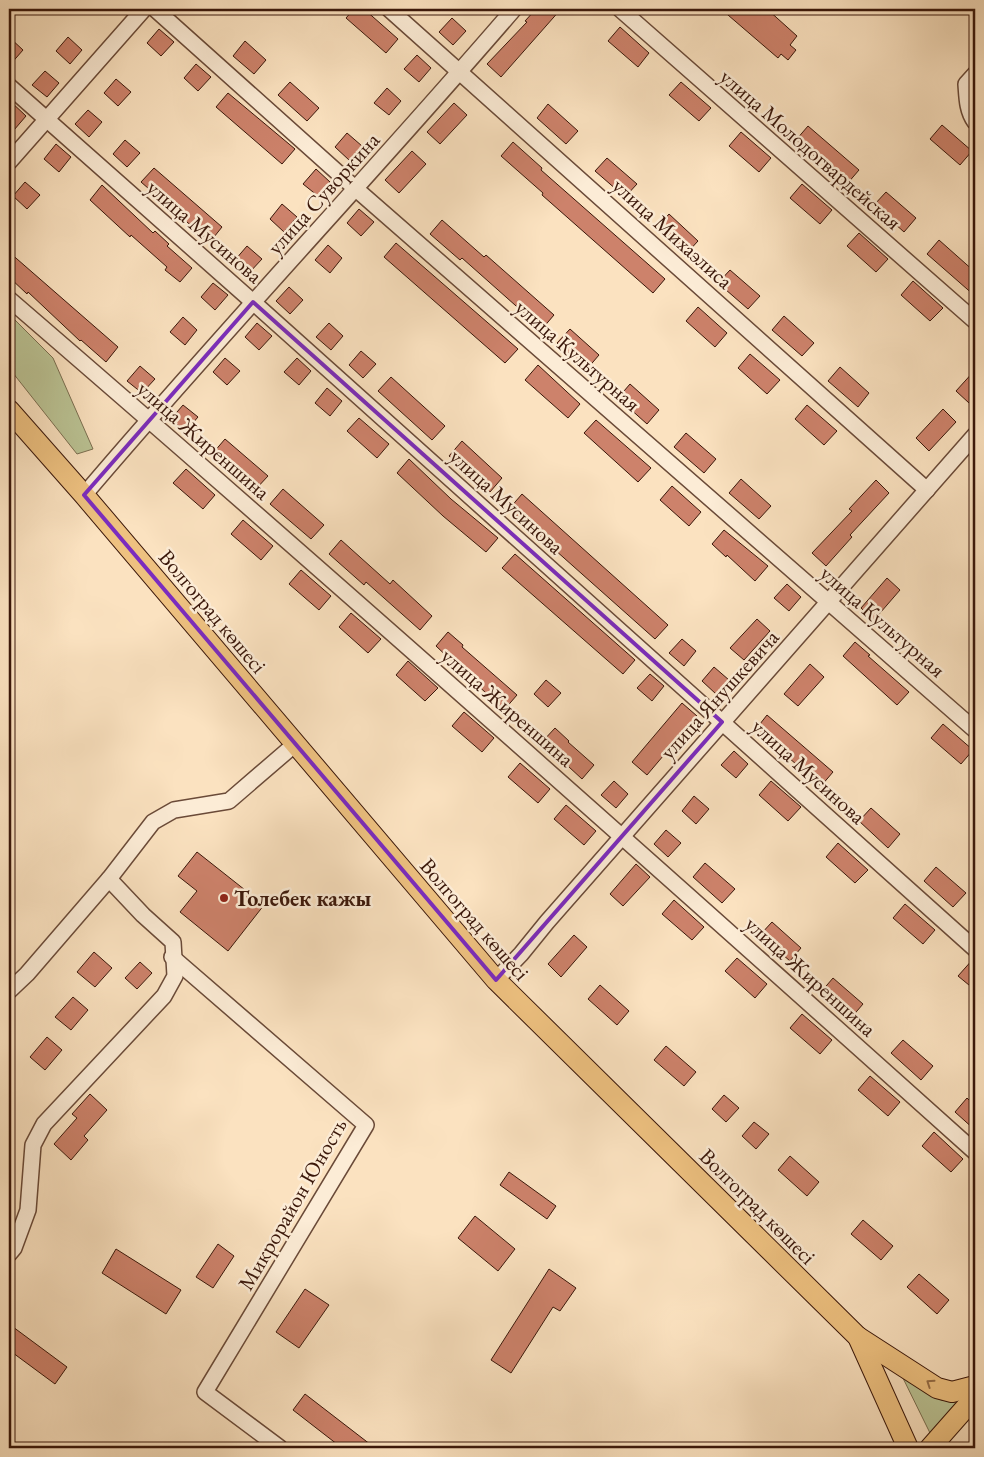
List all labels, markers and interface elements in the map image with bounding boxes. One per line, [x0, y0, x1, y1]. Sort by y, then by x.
street label: улица Молодогвардейская [714, 62, 908, 236]
street label: улица Суворкина [261, 126, 386, 261]
street label: улица Михаэлиса [606, 171, 739, 295]
street label: улица Мусинова [141, 173, 269, 290]
street label: улица Культурная [509, 293, 647, 418]
street label: улица Жиреншина [131, 374, 277, 506]
street label: улица Мусинова [443, 442, 570, 561]
street label: Волгоград көшесі [152, 543, 273, 679]
street label: улица Культурная [814, 559, 952, 684]
street label: улица Янушкевича [653, 623, 786, 765]
street label: улица Жиреншина [435, 641, 581, 773]
street label: улица Мусинова [745, 712, 872, 831]
street label: Волгоград көшесі [413, 852, 536, 987]
place label: Толебек кажы [234, 884, 372, 913]
marker: Толебек кажы [218, 892, 230, 904]
street label: улица Жиреншина [739, 910, 883, 1043]
street label: Микрорайон Юность [231, 1113, 354, 1296]
street label: Волгоград көшесі [693, 1142, 822, 1271]
one-way arrow [926, 1380, 935, 1389]

